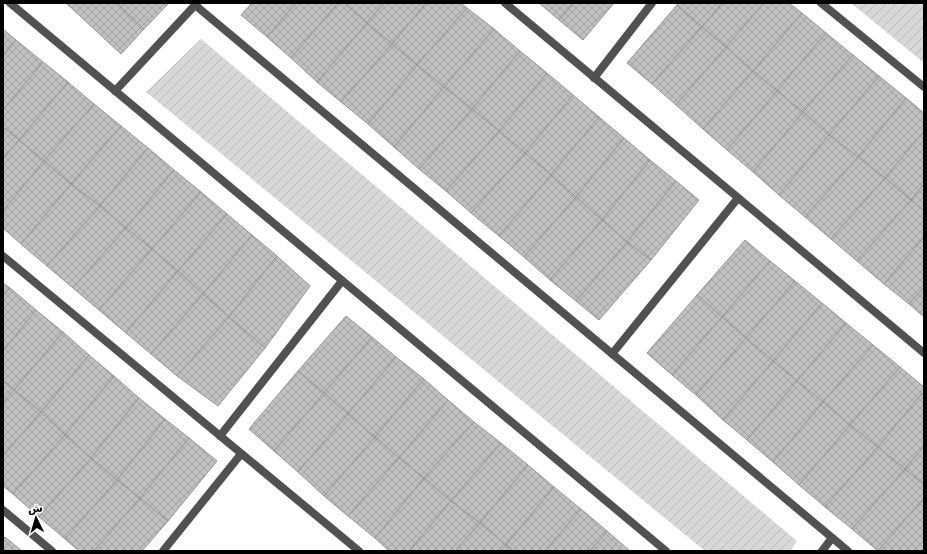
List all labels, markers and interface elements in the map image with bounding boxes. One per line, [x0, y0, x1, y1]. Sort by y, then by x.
north arrow [16, 498, 56, 538]
text: ش [27, 501, 43, 516]

